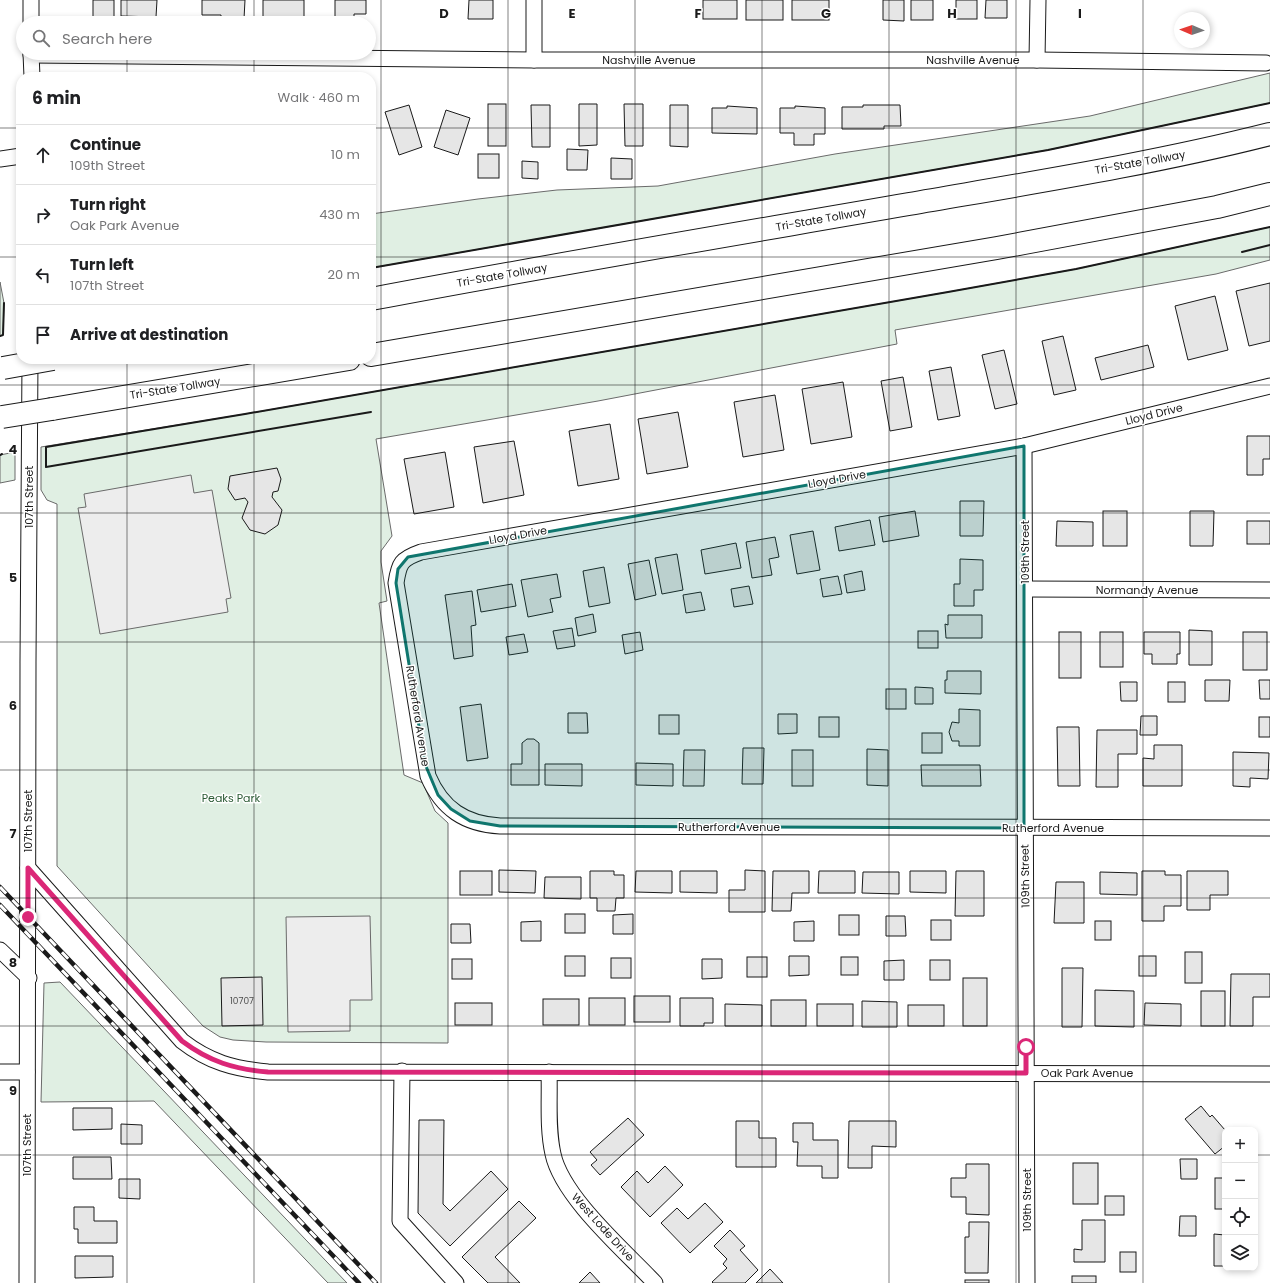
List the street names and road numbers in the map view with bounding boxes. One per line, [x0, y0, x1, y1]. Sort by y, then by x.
street label: Nashville Avenue [602, 52, 696, 68]
street label: Nashville Avenue [926, 52, 1020, 68]
street label: Tri-State Tollway [1094, 146, 1187, 178]
street label: Tri-State Tollway [775, 203, 868, 235]
street label: Tri-State Tollway [456, 259, 549, 291]
street label: Tri-State Tollway [129, 373, 222, 403]
street label: Lloyd Drive [1124, 399, 1185, 429]
street label: 107th Street [21, 466, 37, 528]
street label: Lloyd Drive [807, 466, 867, 492]
street label: 109th Street [1017, 520, 1033, 584]
street label: Lloyd Drive [488, 522, 548, 548]
street label: Normandy Avenue [1096, 582, 1198, 598]
street label: Rutherford Avenue [402, 664, 434, 768]
street label: 107th Street [20, 790, 36, 852]
street label: Rutherford Avenue [678, 819, 780, 835]
street label: Rutherford Avenue [1002, 820, 1104, 836]
street label: 109th Street [1016, 844, 1034, 908]
street label: Oak Park Avenue [1041, 1065, 1133, 1081]
street label: 107th Street [19, 1114, 35, 1176]
street label: 109th Street [1019, 1168, 1035, 1232]
street label: West Lode Drive [568, 1189, 638, 1265]

